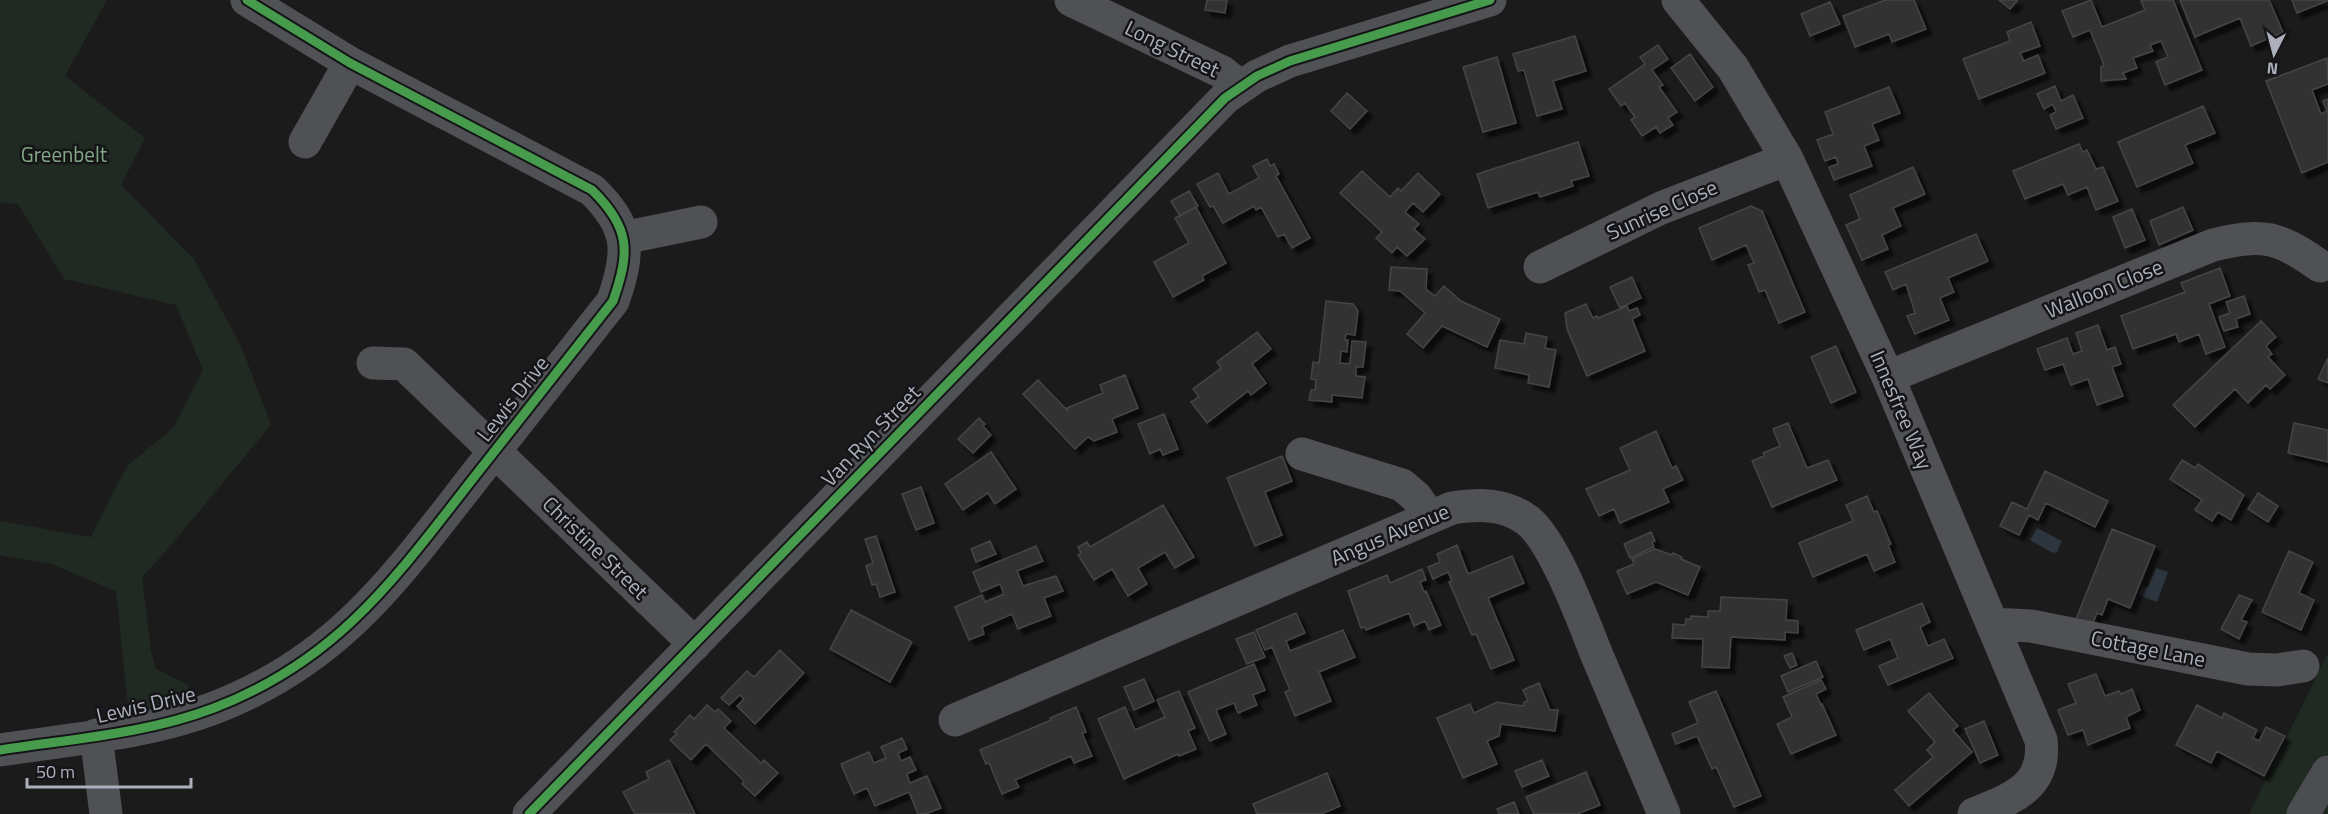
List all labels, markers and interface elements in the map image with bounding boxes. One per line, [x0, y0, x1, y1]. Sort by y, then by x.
street label: Long Street [1120, 11, 1226, 85]
north arrow [2244, 24, 2304, 84]
text: N [2266, 56, 2279, 81]
park label: Greenbelt [21, 138, 108, 170]
street label: Sunrise Close [1601, 170, 1722, 248]
street label: Walloon Close [2040, 250, 2167, 326]
street label: Innesfree Way [1862, 345, 1941, 474]
street label: Lewis Drive [468, 349, 556, 448]
street label: Van Ryn Street [813, 377, 928, 494]
street label: Christine Street [535, 488, 657, 607]
street label: Angus Avenue [1325, 495, 1454, 573]
street label: Cottage Lane [2088, 621, 2208, 675]
street label: Lewis Drive [93, 677, 199, 731]
scale bar [27, 751, 190, 789]
text: 50 m [36, 758, 75, 785]

